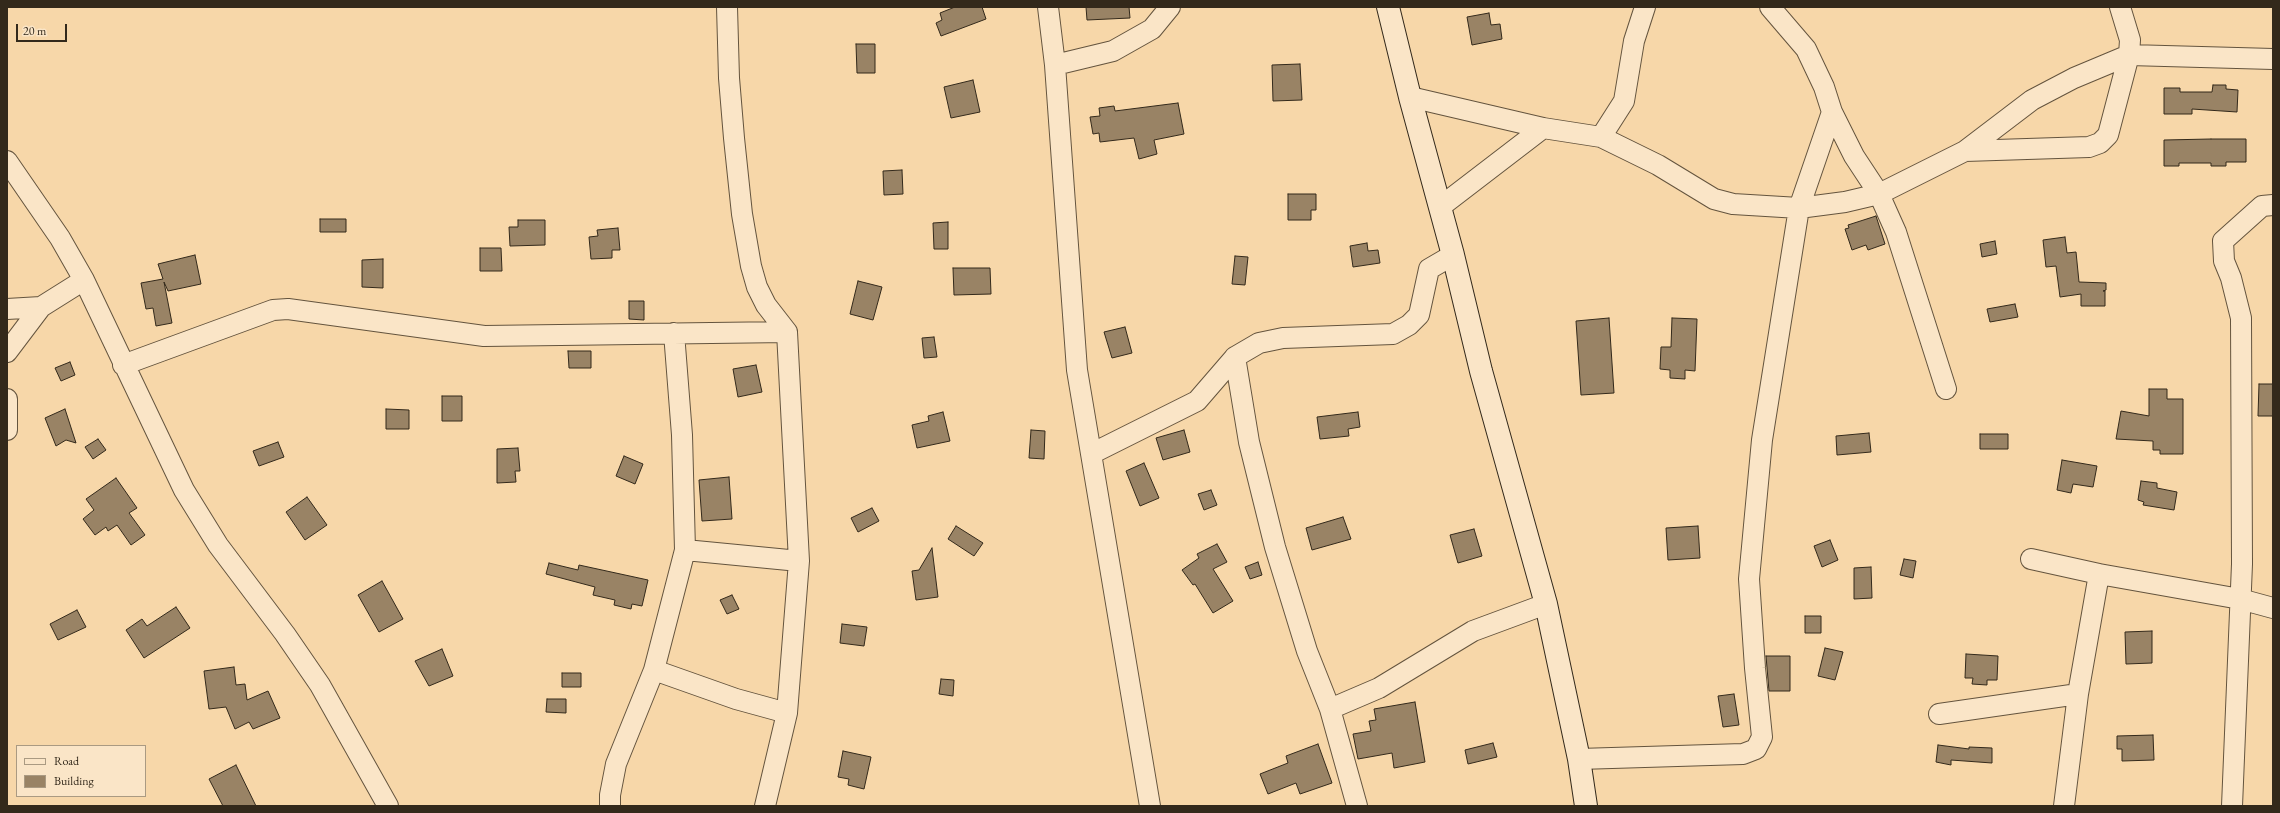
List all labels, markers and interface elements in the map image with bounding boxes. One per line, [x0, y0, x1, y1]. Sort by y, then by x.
scale bar [18, 16, 69, 42]
text: 20 m [23, 23, 46, 39]
legend [16, 745, 146, 797]
text: Road [54, 753, 79, 769]
text: Building [54, 773, 94, 789]

